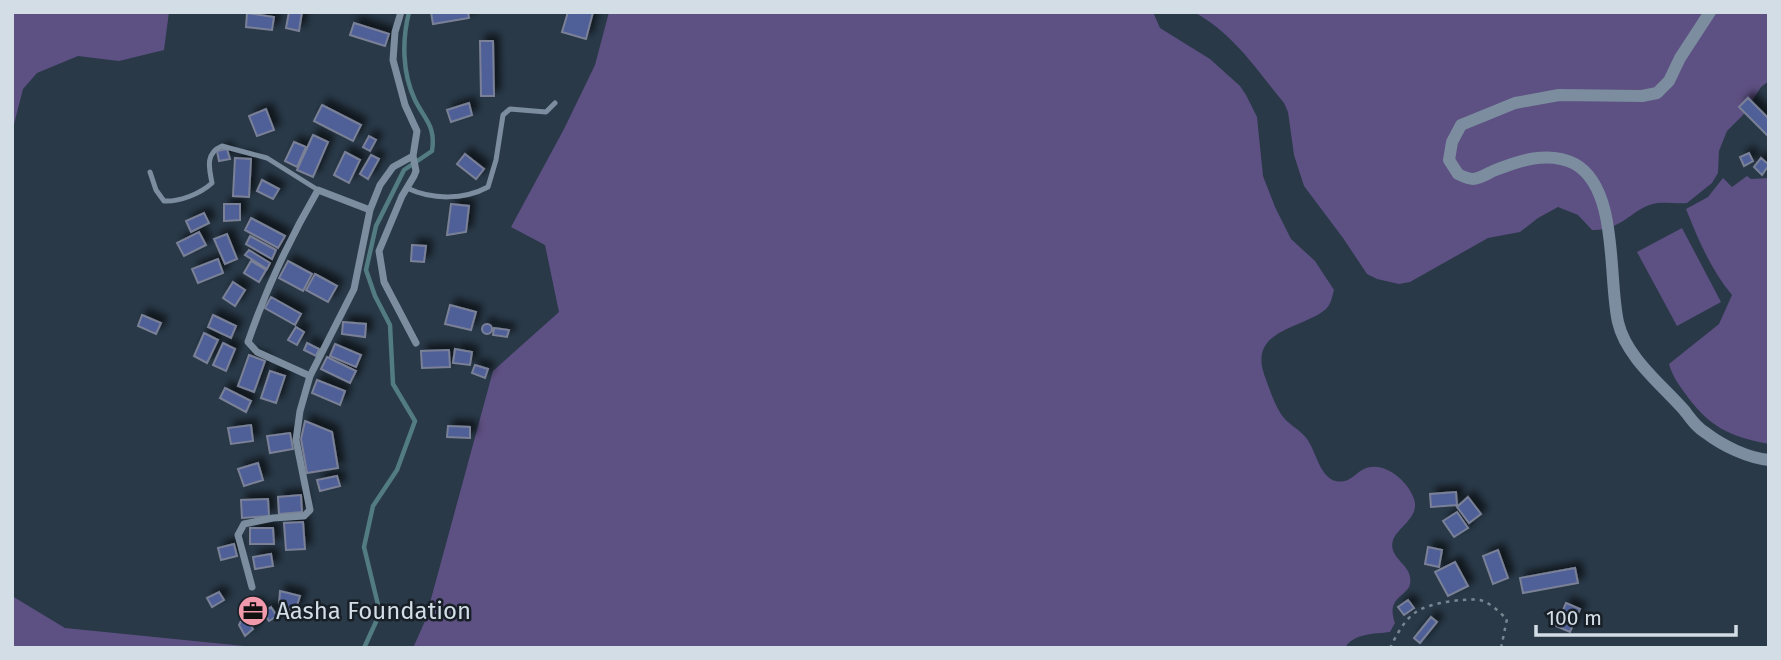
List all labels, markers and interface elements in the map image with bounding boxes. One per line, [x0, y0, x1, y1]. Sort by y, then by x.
office icon: Aasha Foundation [236, 594, 270, 628]
scale bar [1536, 594, 1736, 638]
place label: Aasha Foundation [276, 597, 471, 625]
text: 100 m [1546, 605, 1602, 631]

